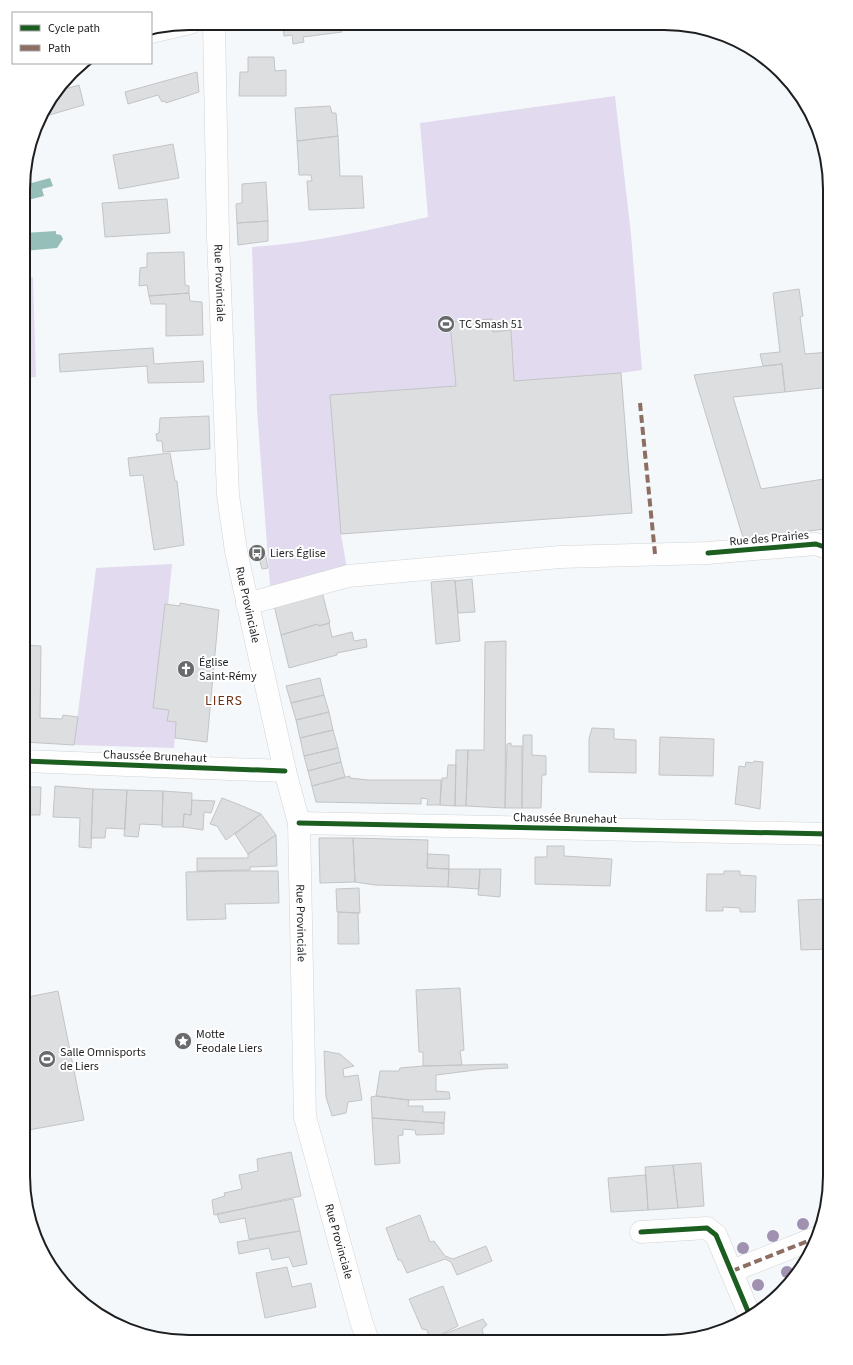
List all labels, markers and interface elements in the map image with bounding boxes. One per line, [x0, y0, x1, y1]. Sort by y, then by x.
legend [12, 12, 152, 64]
text: Cycle path [48, 20, 100, 37]
text: Path [48, 40, 71, 57]
street label: Rue Provinciale [209, 244, 229, 322]
sports icon: TC Smash 51 [436, 314, 456, 334]
place label: TC Smash 51 [459, 316, 523, 333]
street label: Rue des Prairies [729, 527, 809, 550]
bus stop icon: Liers Église [247, 543, 267, 563]
place label: Liers Église [270, 545, 326, 562]
street label: Rue Provinciale [231, 565, 264, 645]
place label: Église Saint-Rémy [199, 654, 257, 685]
church icon: Église Saint-Rémy [176, 659, 196, 679]
district label: LIERS [205, 691, 243, 711]
street label: Chaussée Brunehaut [103, 746, 207, 767]
street label: Chaussée Brunehaut [513, 809, 617, 828]
street label: Rue Provinciale [291, 884, 310, 962]
place label: Motte Feodale Liers [196, 1026, 262, 1057]
place icon: Motte Feodale Liers [173, 1031, 193, 1051]
place label: Salle Omnisports de Liers [60, 1044, 146, 1075]
sports icon: Salle Omnisports de Liers [37, 1049, 57, 1069]
street label: Rue Provinciale [320, 1202, 357, 1281]

